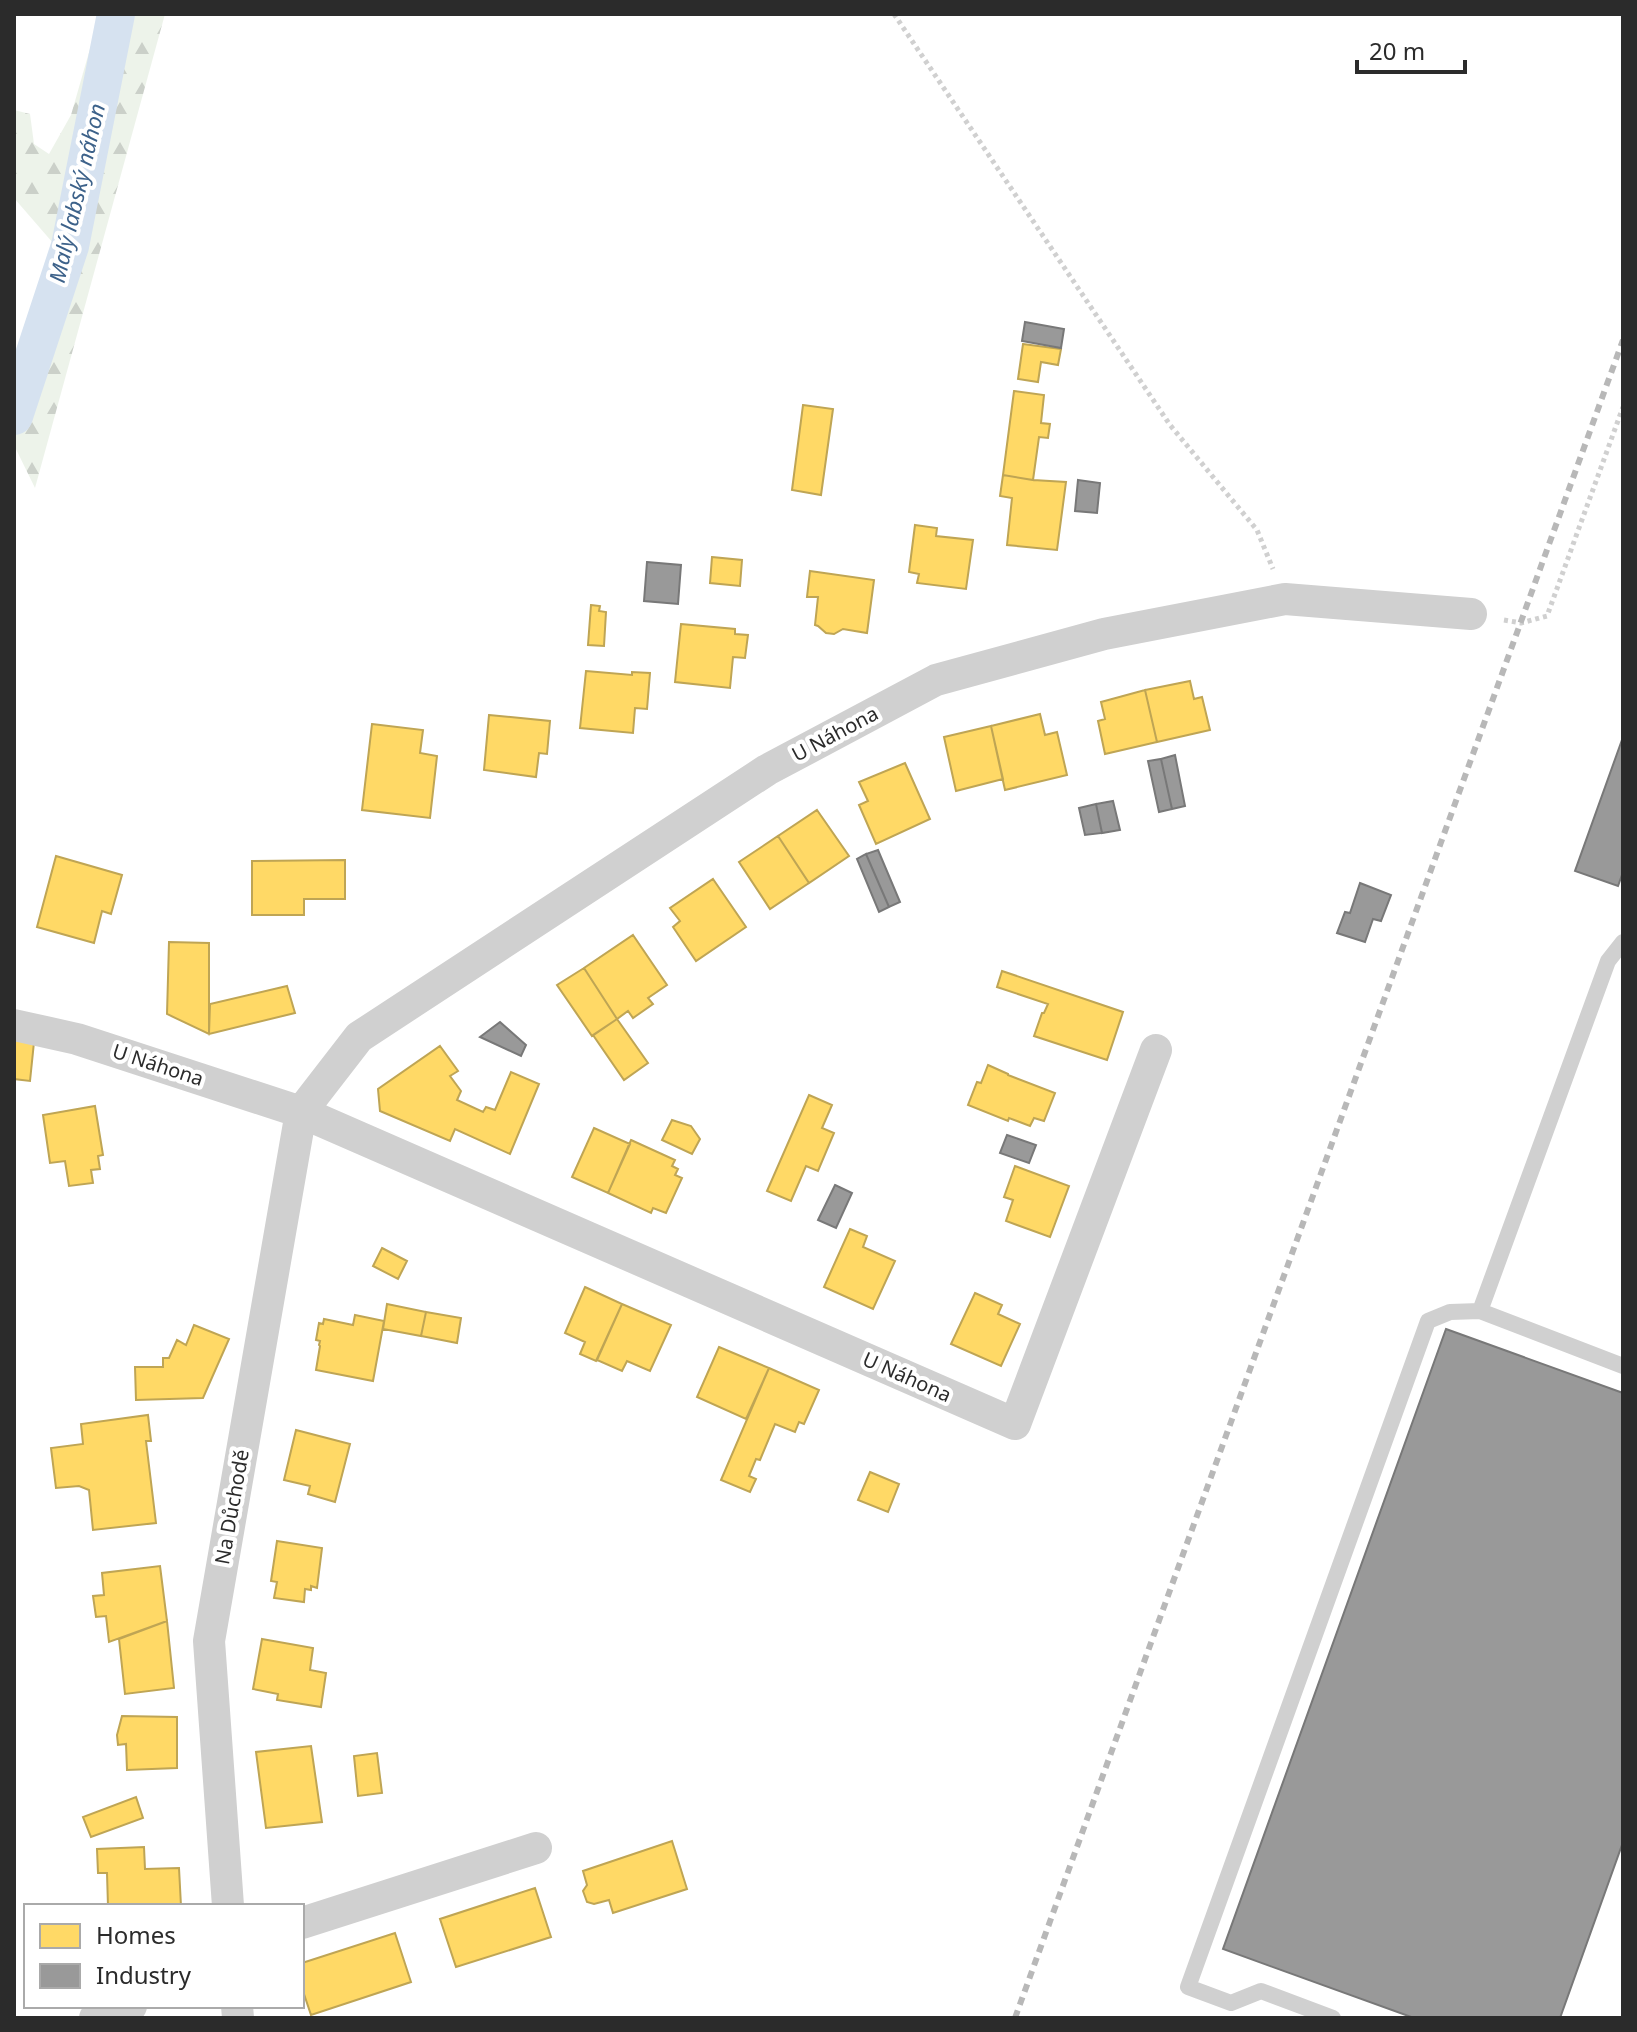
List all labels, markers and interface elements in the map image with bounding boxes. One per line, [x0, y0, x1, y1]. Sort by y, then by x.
scale bar [1357, 24, 1465, 74]
text: 20 m [1369, 34, 1425, 67]
water label: Malý labský náhon [41, 100, 111, 285]
street label: U Náhona [787, 700, 883, 768]
street label: U Náhona [109, 1037, 207, 1092]
street label: U Náhona [859, 1345, 956, 1408]
street label: Na Důchodě [208, 1447, 255, 1566]
legend [24, 1904, 304, 2008]
text: Homes [96, 1918, 176, 1951]
text: Industry [96, 1958, 192, 1991]

